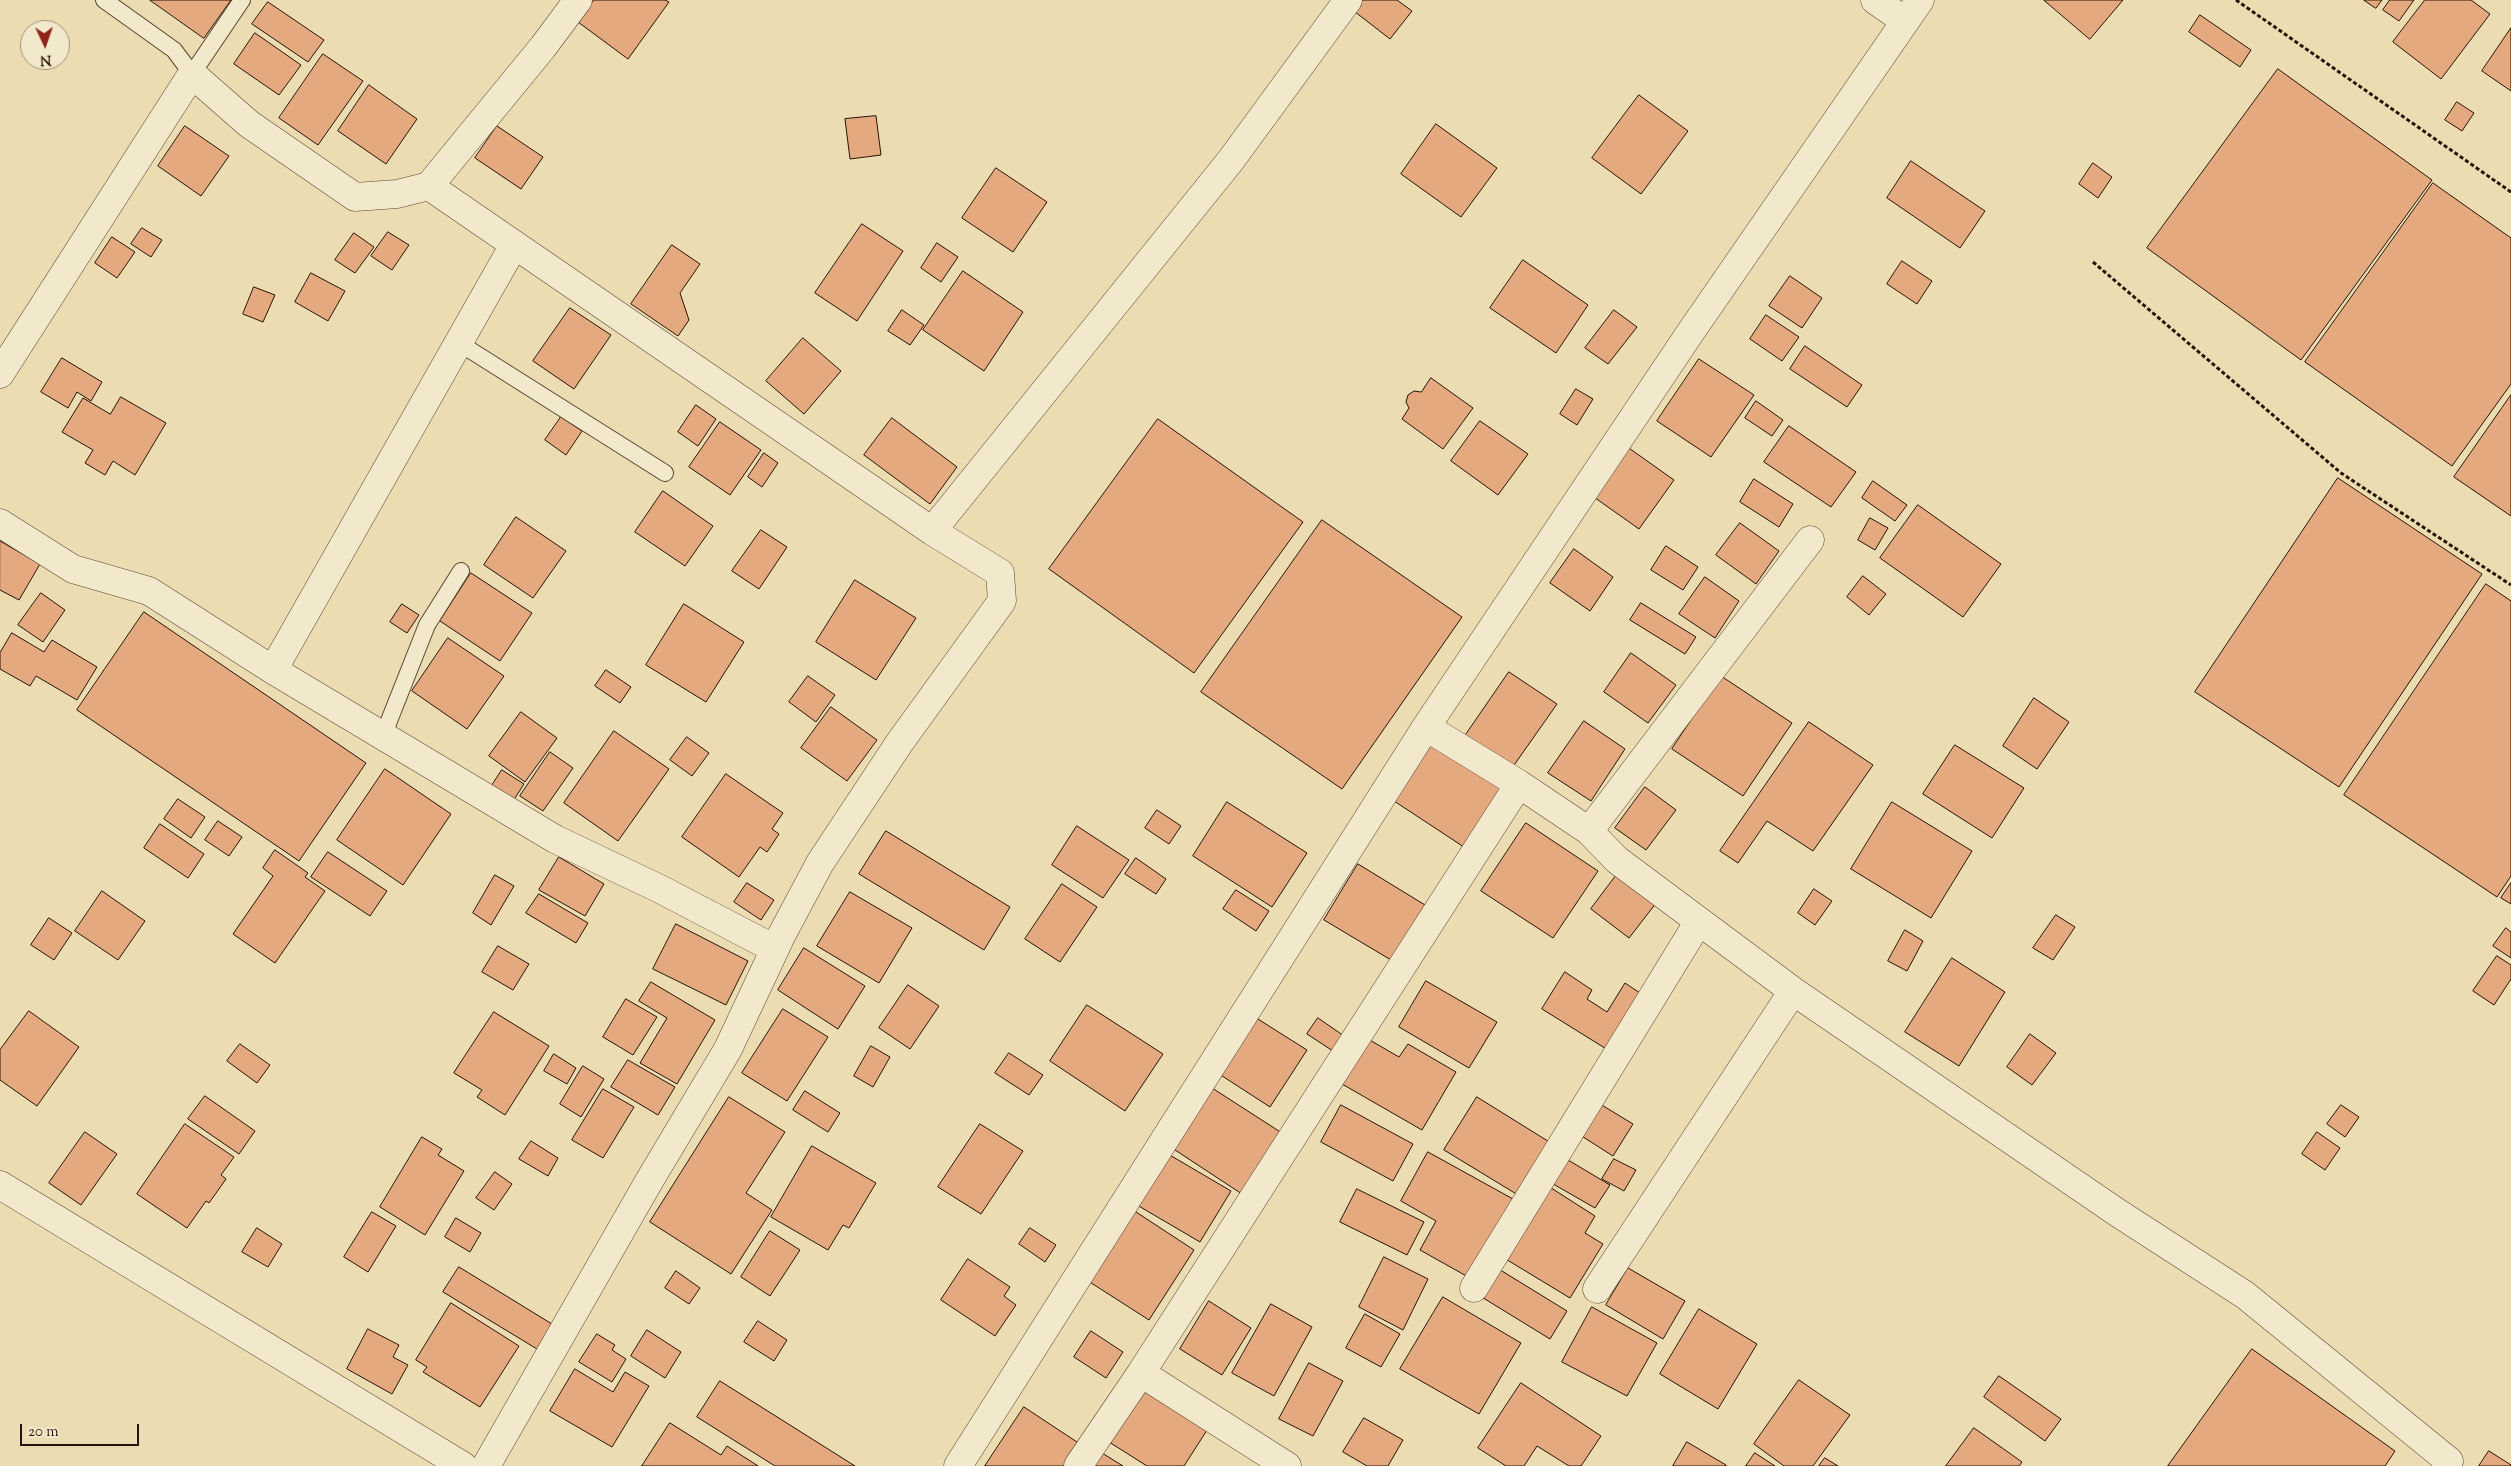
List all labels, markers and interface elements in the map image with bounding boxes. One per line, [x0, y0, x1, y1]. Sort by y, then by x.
north arrow [20, 20, 70, 70]
text: N [40, 49, 52, 69]
scale bar [22, 1414, 141, 1446]
text: 20 m [28, 1422, 59, 1443]

